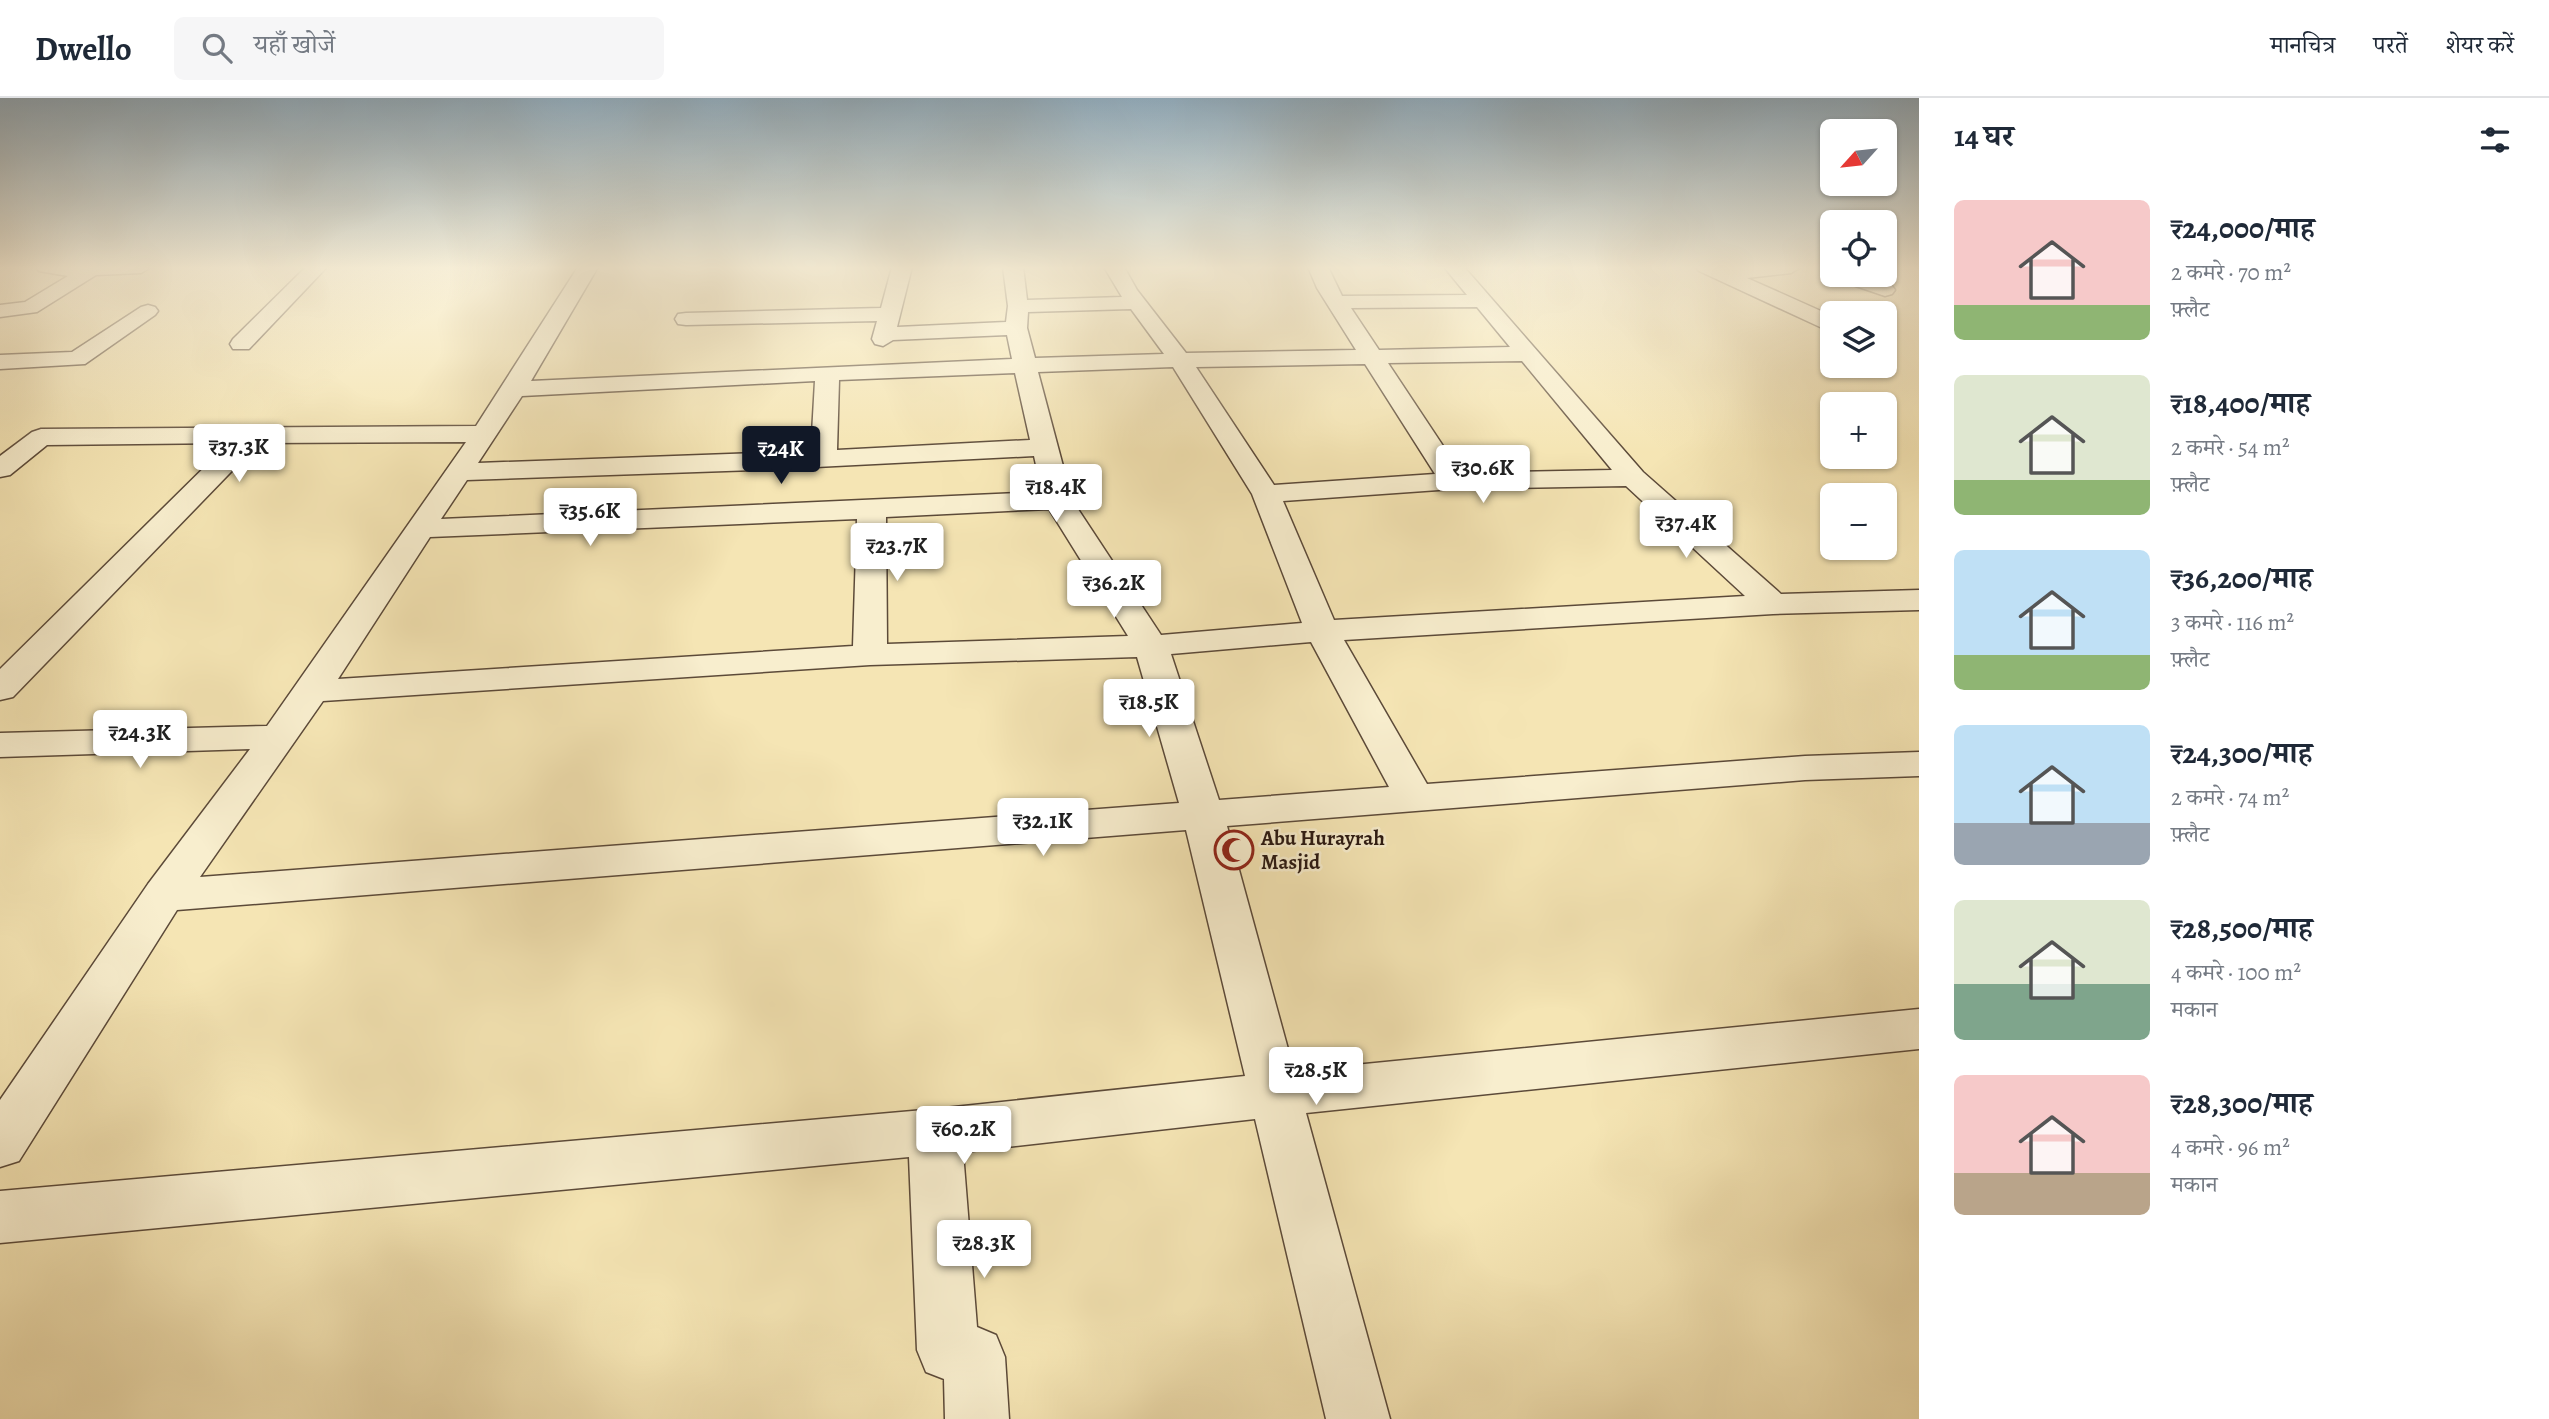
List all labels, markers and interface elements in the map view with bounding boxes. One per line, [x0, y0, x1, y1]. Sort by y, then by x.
search box [174, 17, 664, 80]
text: Dwello [35, 26, 132, 71]
text: यहाँ खोजें [254, 27, 335, 62]
icon: search [198, 29, 236, 67]
text: मानचित्र [2270, 29, 2335, 61]
text: परतें [2373, 29, 2408, 61]
text: शेयर करें [2446, 29, 2514, 61]
text: 14 घर [1954, 116, 2014, 156]
north arrow [1820, 119, 1897, 196]
map controls [1820, 119, 1897, 560]
icon: filters [2476, 121, 2514, 159]
text: ₹24,000/माह [2171, 208, 2315, 248]
button: locate [1820, 210, 1897, 287]
icon: home [2010, 228, 2094, 312]
text: 2 कमरे · 70 m² [2171, 257, 2291, 288]
text: फ़्लैट [2171, 294, 2209, 325]
button: layers [1820, 301, 1897, 378]
text: ₹18,400/माह [2171, 383, 2310, 423]
button: + [1820, 392, 1897, 469]
icon: home [2010, 403, 2094, 487]
pin: ₹37.3K [182, 424, 296, 484]
pin: ₹24K [740, 426, 822, 486]
text: ₹37.3K [209, 431, 269, 462]
text: 2 कमरे · 54 m² [2171, 432, 2289, 463]
text: ₹24K [758, 433, 804, 464]
pin: ₹30.6K [1426, 446, 1540, 505]
text: ₹30.6K [1452, 452, 1514, 483]
pin: ₹18.4K [999, 464, 1113, 524]
text: फ़्लैट [2171, 469, 2209, 500]
text: ₹18.4K [1026, 471, 1086, 502]
button: − [1820, 483, 1897, 560]
pin: ₹35.6K [533, 489, 647, 548]
text: ₹35.6K [560, 495, 620, 526]
pin: ₹37.4K [1629, 500, 1743, 560]
text: ₹37.4K [1656, 507, 1716, 538]
pin: ₹23.7K [840, 524, 954, 583]
text: ₹23.7K [867, 530, 927, 561]
text: ₹36,200/माह [2171, 558, 2312, 598]
pin: ₹36.2K [1057, 560, 1171, 620]
text: ₹36.2K [1083, 567, 1145, 598]
icon: home [2010, 578, 2094, 662]
text: 3 कमरे · 116 m² [2171, 607, 2294, 638]
text: फ़्लैट [2171, 644, 2209, 675]
pin: ₹18.5K [1092, 680, 1206, 739]
text: ₹18.5K [1119, 686, 1179, 717]
pin: ₹24.3K [83, 710, 197, 770]
text: ₹24.3K [109, 717, 171, 748]
text: ₹24,300/माह [2171, 733, 2312, 773]
icon: home [2010, 753, 2094, 837]
text: 2 कमरे · 74 m² [2171, 782, 2289, 813]
pin: ₹32.1K [986, 798, 1100, 858]
text: ₹32.1K [1013, 805, 1073, 836]
text: फ़्लैट [2171, 819, 2209, 850]
place label: Abu Hurayrah Masjid [1260, 824, 1385, 876]
mosque icon: Abu Hurayrah Masjid [1213, 829, 1255, 871]
text: ₹28,500/माह [2171, 908, 2313, 948]
icon: home [2010, 928, 2094, 1012]
text: 4 कमरे · 100 m² [2171, 957, 2301, 988]
text: मकान [2171, 994, 2218, 1025]
pin: ₹28.5K [1259, 1048, 1373, 1107]
text: ₹28.5K [1285, 1054, 1347, 1085]
text: ₹28,300/माह [2171, 1083, 2313, 1123]
icon: home [2010, 1103, 2094, 1187]
pin: ₹60.2K [907, 1107, 1021, 1166]
text: ₹60.2K [932, 1113, 996, 1144]
text: 4 कमरे · 96 m² [2171, 1132, 2290, 1163]
text: मकान [2171, 1169, 2218, 1200]
pin: ₹28.3K [927, 1220, 1041, 1280]
text: ₹28.3K [953, 1227, 1015, 1258]

